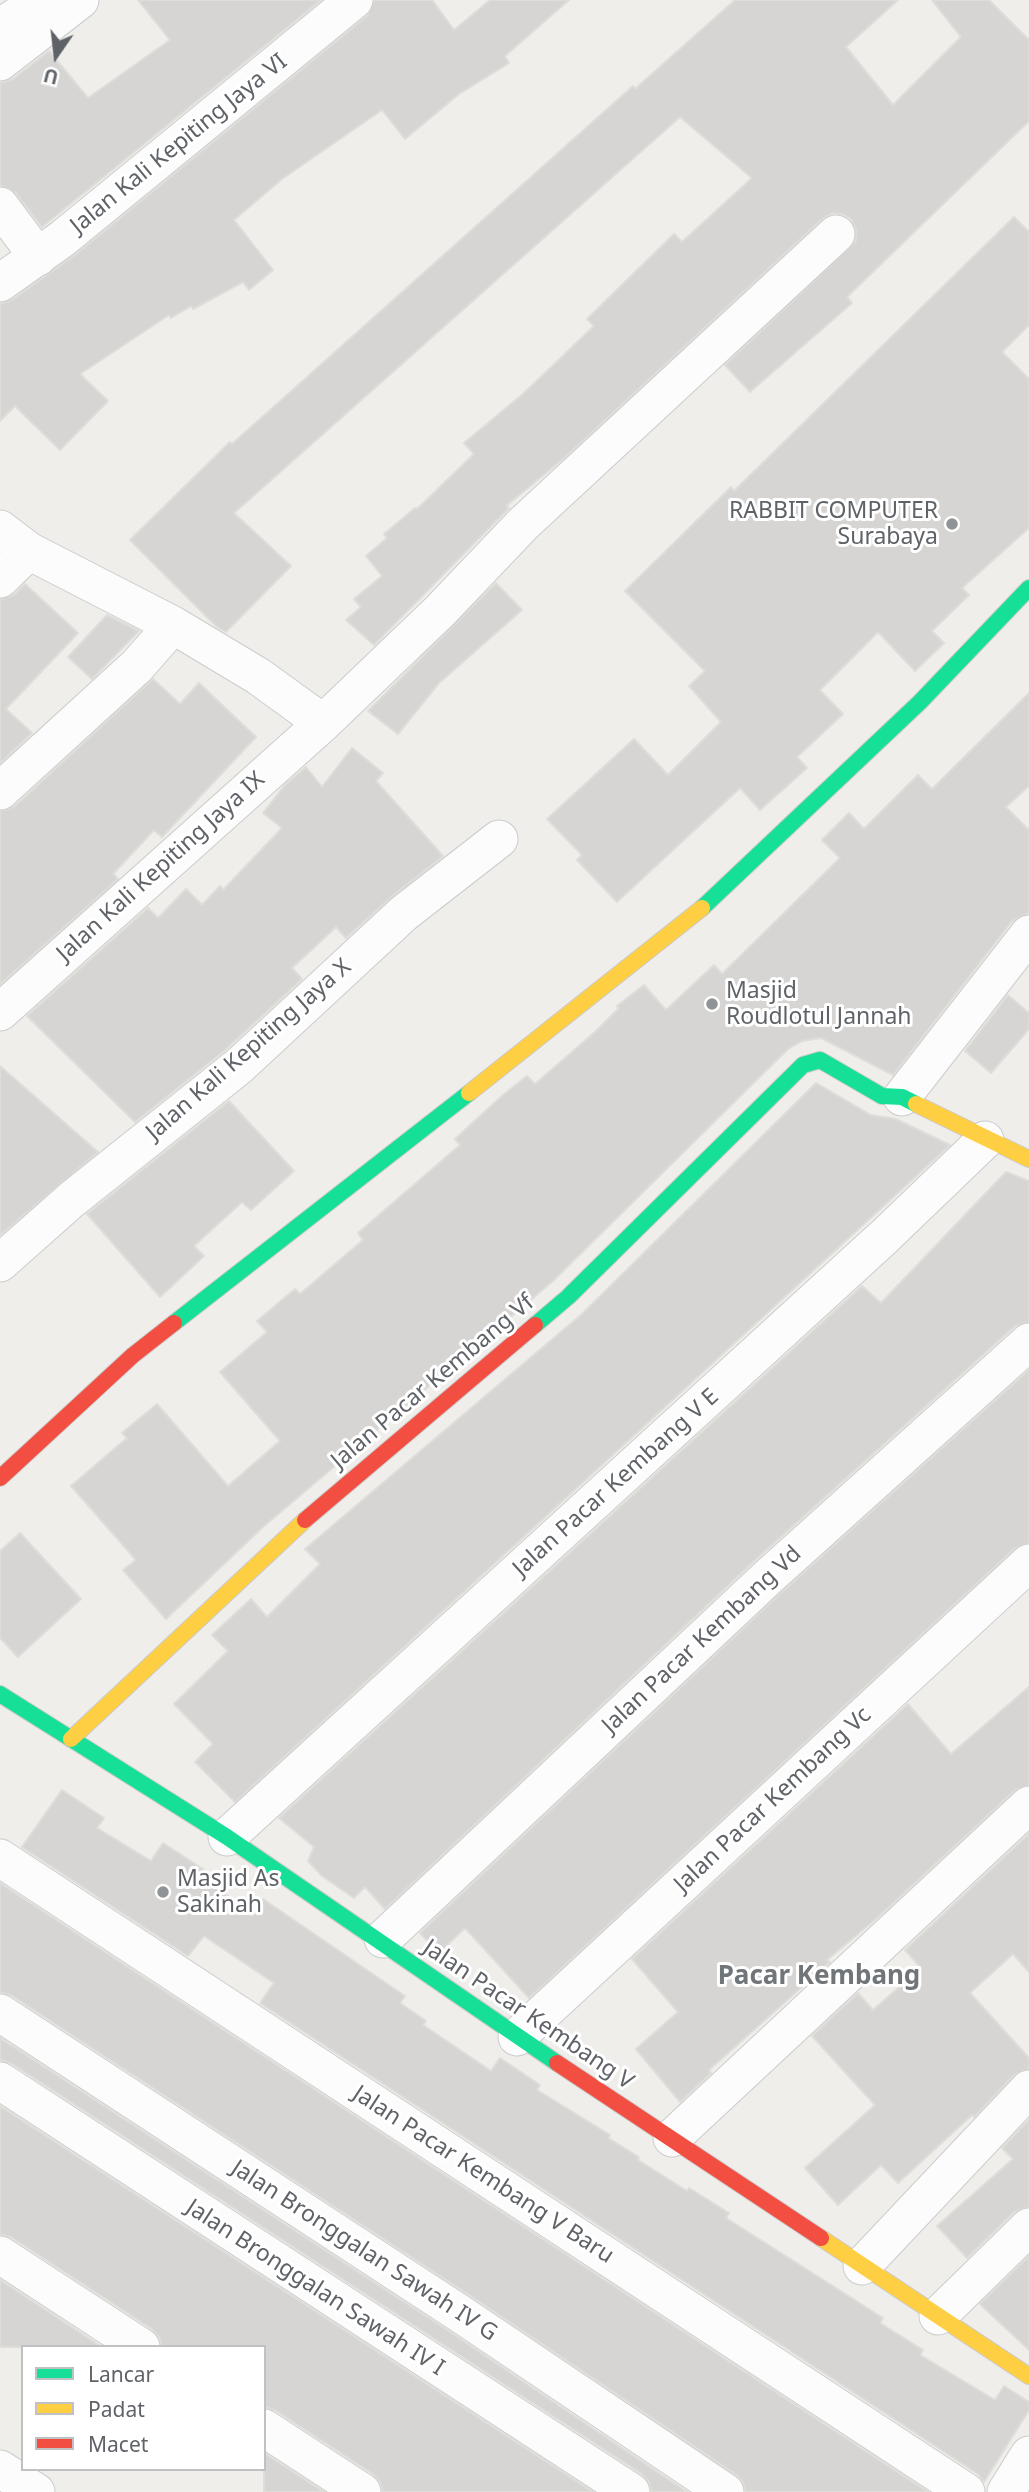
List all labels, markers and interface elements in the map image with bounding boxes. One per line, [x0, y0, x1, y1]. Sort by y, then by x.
north arrow [21, 21, 91, 91]
street label: Jalan Kali Kepiting Jaya VI [65, 48, 293, 240]
text: U [41, 62, 61, 91]
place label: RABBIT COMPUTER Surabaya [729, 497, 938, 551]
marker: RABBIT COMPUTER Surabaya [944, 516, 960, 532]
street label: Jalan Kali Kepiting Jaya IX [51, 766, 271, 968]
street label: Jalan Kali Kepiting Jaya X [141, 954, 357, 1146]
place label: Masjid Roudlotul Jannah [726, 977, 912, 1031]
marker: Masjid Roudlotul Jannah [704, 996, 720, 1012]
street label: Jalan Pacar Kembang Vf [326, 1289, 540, 1475]
street label: Jalan Pacar Kembang V E [508, 1383, 724, 1583]
street label: Jalan Pacar Kembang Vd [597, 1541, 807, 1739]
street label: Jalan Pacar Kembang Vc [669, 1702, 877, 1898]
place label: Masjid As Sakinah [177, 1865, 279, 1919]
marker: Masjid As Sakinah [155, 1884, 171, 1900]
street label: Jalan Pacar Kembang V [417, 1934, 639, 2096]
district label: Pacar Kembang [718, 1961, 920, 1993]
street label: Jalan Pacar Kembang V Baru [347, 2080, 619, 2270]
street label: Jalan Bronggalan Sawah IV G [226, 2155, 502, 2347]
street label: Jalan Bronggalan Sawah IV I [181, 2194, 449, 2382]
legend [21, 2345, 266, 2471]
text: Lancar [88, 2360, 154, 2388]
text: Padat [88, 2395, 145, 2423]
text: Macet [88, 2430, 148, 2458]

